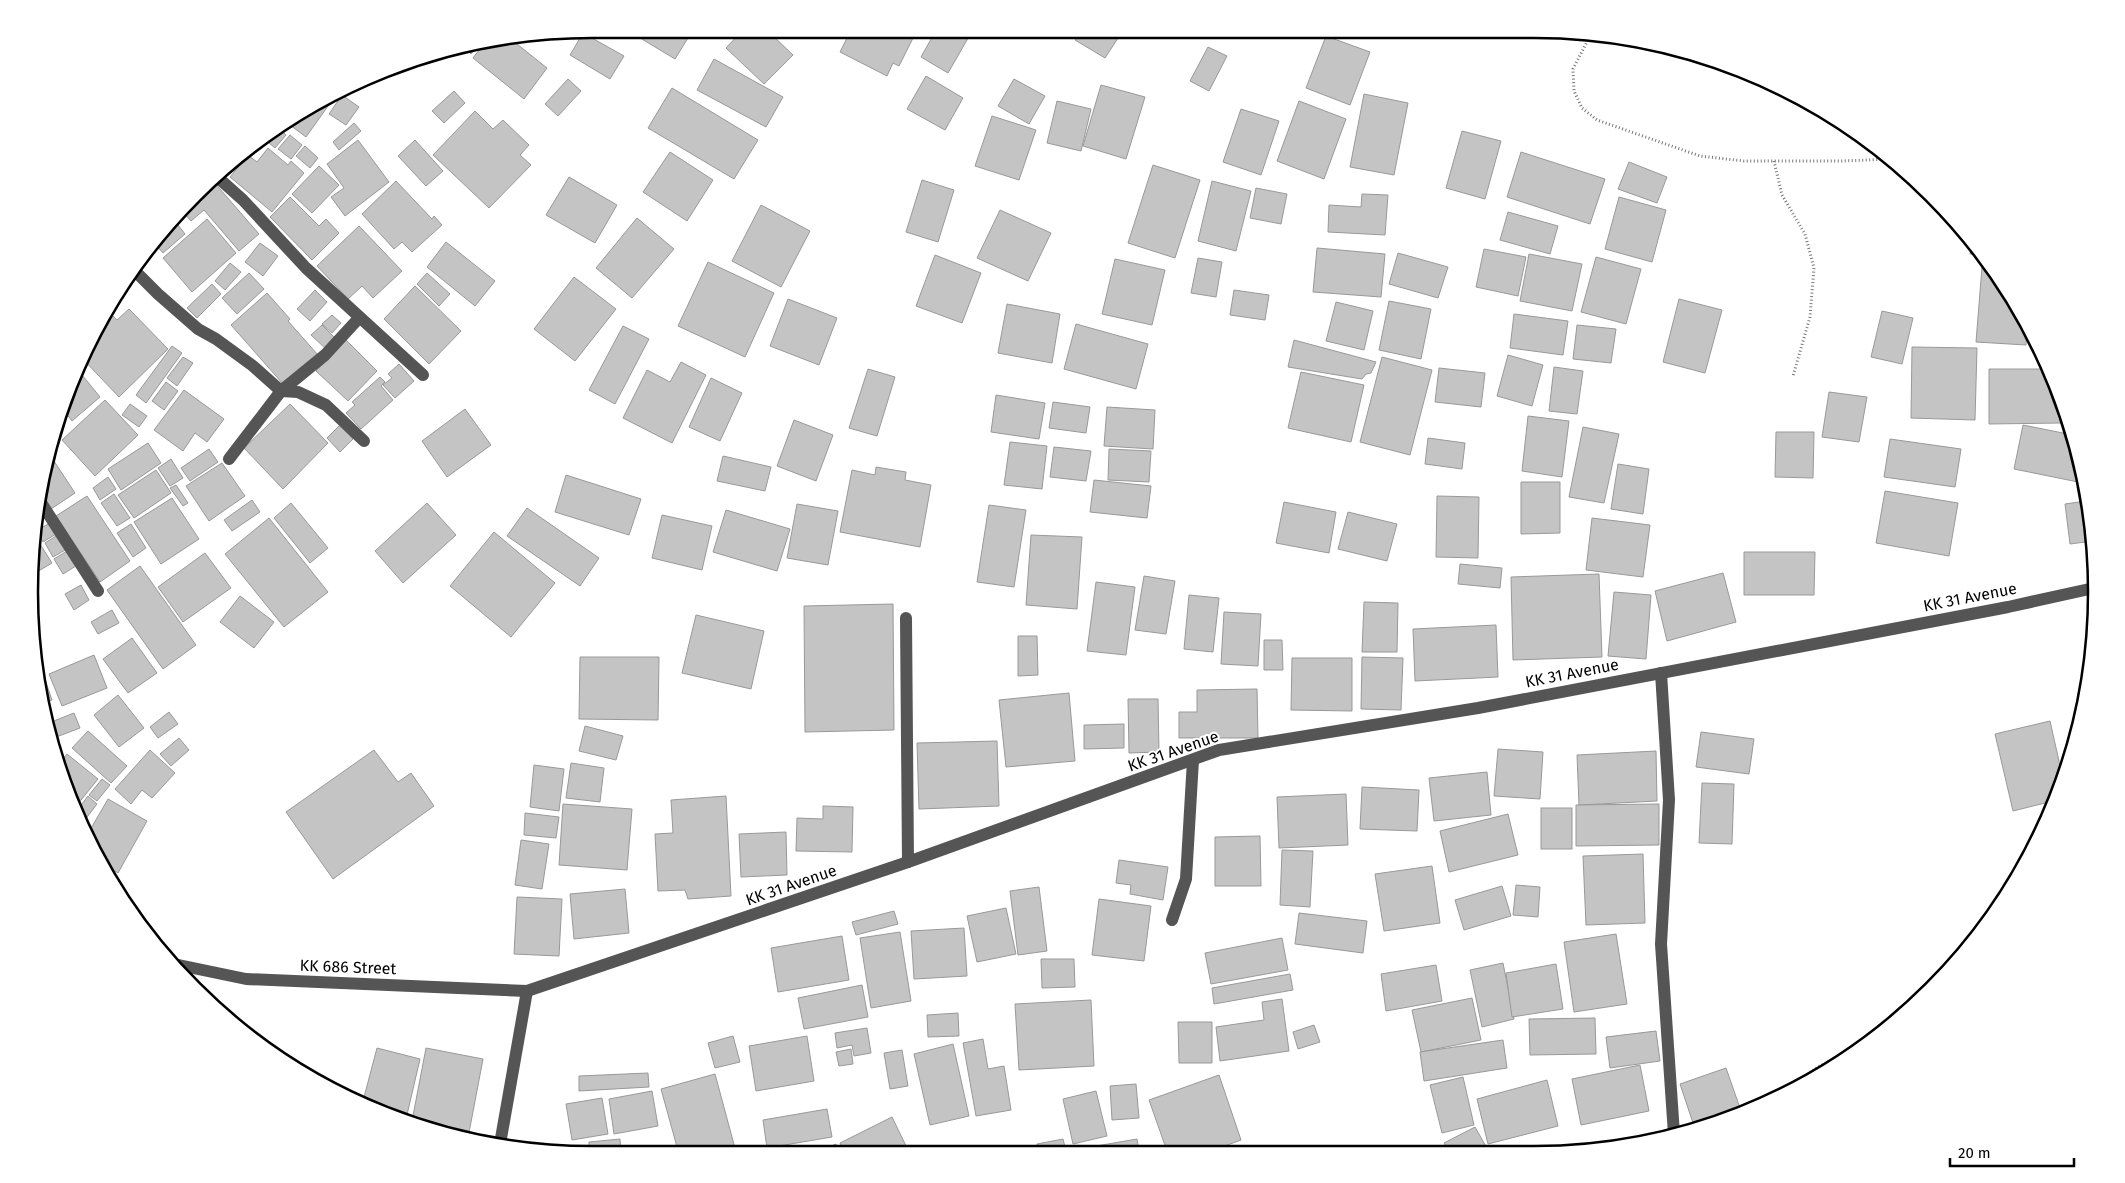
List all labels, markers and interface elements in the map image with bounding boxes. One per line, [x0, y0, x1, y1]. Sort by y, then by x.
street label: KK 31 Avenue [1922, 579, 2018, 615]
street label: KK 31 Avenue [1524, 655, 1620, 691]
street label: KK 31 Avenue [1125, 727, 1221, 775]
street label: KK 31 Avenue [743, 861, 839, 909]
street label: KK 686 Street [299, 956, 397, 978]
scale bar [1950, 1136, 2074, 1168]
text: 20 m [1958, 1144, 1991, 1162]

